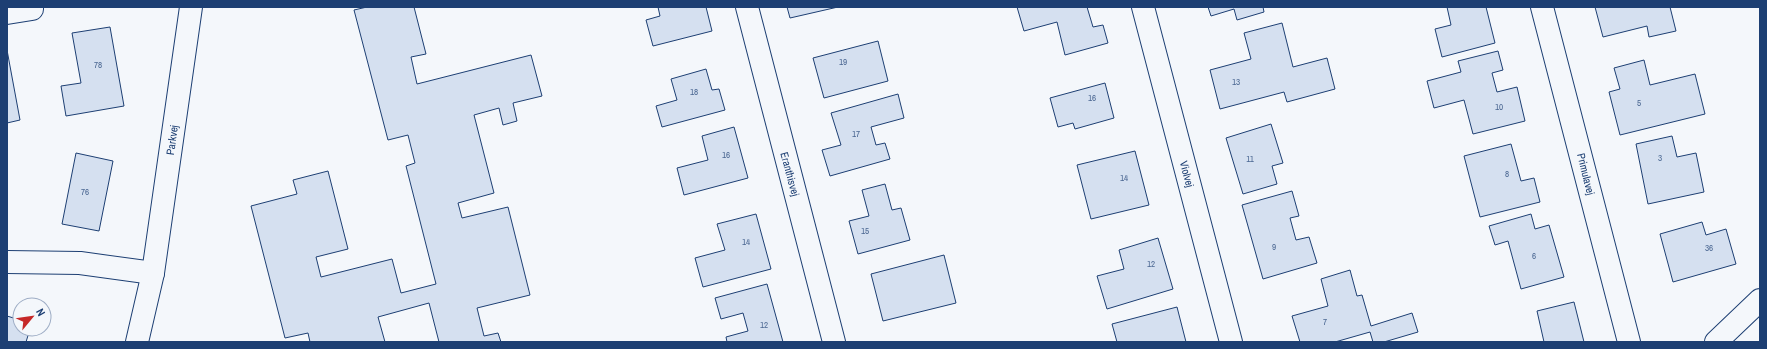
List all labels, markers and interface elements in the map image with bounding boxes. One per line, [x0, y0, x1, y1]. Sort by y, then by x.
house number: 19 [839, 56, 847, 68]
house number: 78 [94, 59, 102, 71]
house number: 13 [1232, 76, 1240, 88]
house number: 18 [690, 86, 698, 98]
house number: 16 [1088, 92, 1096, 104]
house number: 5 [1637, 97, 1641, 109]
house number: 10 [1495, 101, 1503, 113]
street label: Parkvej [163, 124, 181, 156]
house number: 17 [852, 128, 860, 140]
house number: 16 [722, 149, 730, 161]
street label: Eranthisvej [777, 150, 803, 198]
street label: Primulavej [1574, 152, 1598, 196]
house number: 3 [1658, 152, 1662, 164]
house number: 11 [1246, 153, 1254, 165]
street label: Violvej [1177, 159, 1197, 189]
house number: 8 [1505, 168, 1509, 180]
house number: 14 [1120, 172, 1128, 184]
house number: 76 [81, 186, 89, 198]
house number: 15 [861, 225, 869, 237]
house number: 14 [742, 236, 750, 248]
house number: 9 [1272, 241, 1276, 253]
house number: 36 [1705, 242, 1713, 254]
house number: 6 [1532, 250, 1536, 262]
house number: 12 [1147, 258, 1155, 270]
north arrow [12, 297, 52, 337]
text: N [33, 306, 48, 318]
house number: 7 [1323, 316, 1327, 328]
house number: 12 [760, 319, 768, 331]

